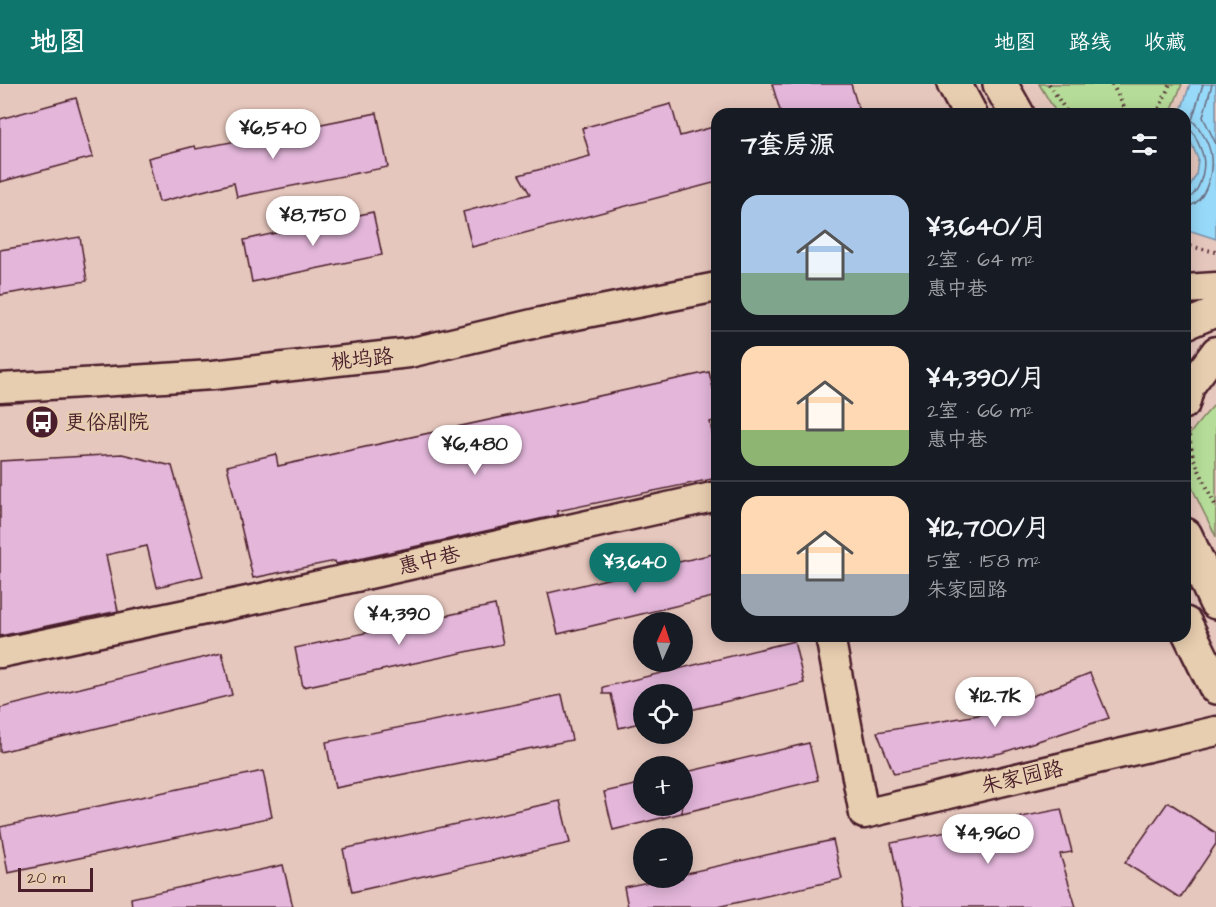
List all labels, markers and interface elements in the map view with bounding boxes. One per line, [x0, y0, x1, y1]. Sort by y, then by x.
text: 地图 [30, 23, 86, 62]
text: 地图 [994, 28, 1036, 57]
text: 路线 [1069, 28, 1111, 57]
text: 收藏 [1144, 28, 1186, 57]
pin: ¥6,540 [224, 109, 322, 160]
text: ¥6,540 [239, 114, 307, 142]
text: 7套房源 [741, 127, 835, 163]
icon: filters [1128, 128, 1161, 161]
pin: ¥8,750 [264, 196, 362, 247]
text: ¥8,750 [280, 201, 346, 229]
text: ¥3,640/月 [927, 209, 1047, 245]
icon: home [789, 219, 861, 291]
text: 2室 · 64 m² [927, 246, 1035, 274]
text: 惠中巷 [927, 275, 987, 303]
street label: 桃坞路 [329, 342, 395, 377]
text: ¥4,390/月 [927, 360, 1045, 396]
icon: home [789, 370, 861, 442]
text: 2室 · 66 m² [927, 397, 1033, 425]
bus stop icon: 更俗剧院 [24, 404, 60, 440]
place label: 更俗剧院 [65, 408, 149, 437]
pin: ¥6,480 [426, 425, 524, 476]
text: 惠中巷 [927, 426, 987, 454]
text: ¥6,480 [442, 430, 508, 458]
text: ¥12,700/月 [927, 510, 1050, 546]
icon: home [789, 520, 861, 592]
street label: 惠中巷 [395, 539, 463, 582]
pin: ¥3,640 [586, 543, 684, 594]
text: 5室 · 158 m² [927, 547, 1041, 575]
text: ¥3,640 [603, 548, 667, 576]
text: 朱家园路 [927, 576, 1007, 604]
pin: ¥4,390 [350, 595, 448, 646]
text: ¥4,390 [368, 600, 430, 628]
north arrow [633, 612, 693, 672]
map controls [633, 612, 693, 888]
pin: ¥12.7K [946, 677, 1044, 728]
text: ¥12.7K [969, 682, 1021, 710]
button: locate [633, 684, 693, 744]
street label: 朱家园路 [978, 754, 1066, 801]
button: + [633, 756, 693, 816]
pin: ¥4,960 [939, 814, 1037, 865]
text: ¥4,960 [956, 819, 1020, 847]
button: − [633, 828, 693, 888]
scale bar [18, 865, 93, 892]
text: 20 m [27, 867, 65, 889]

